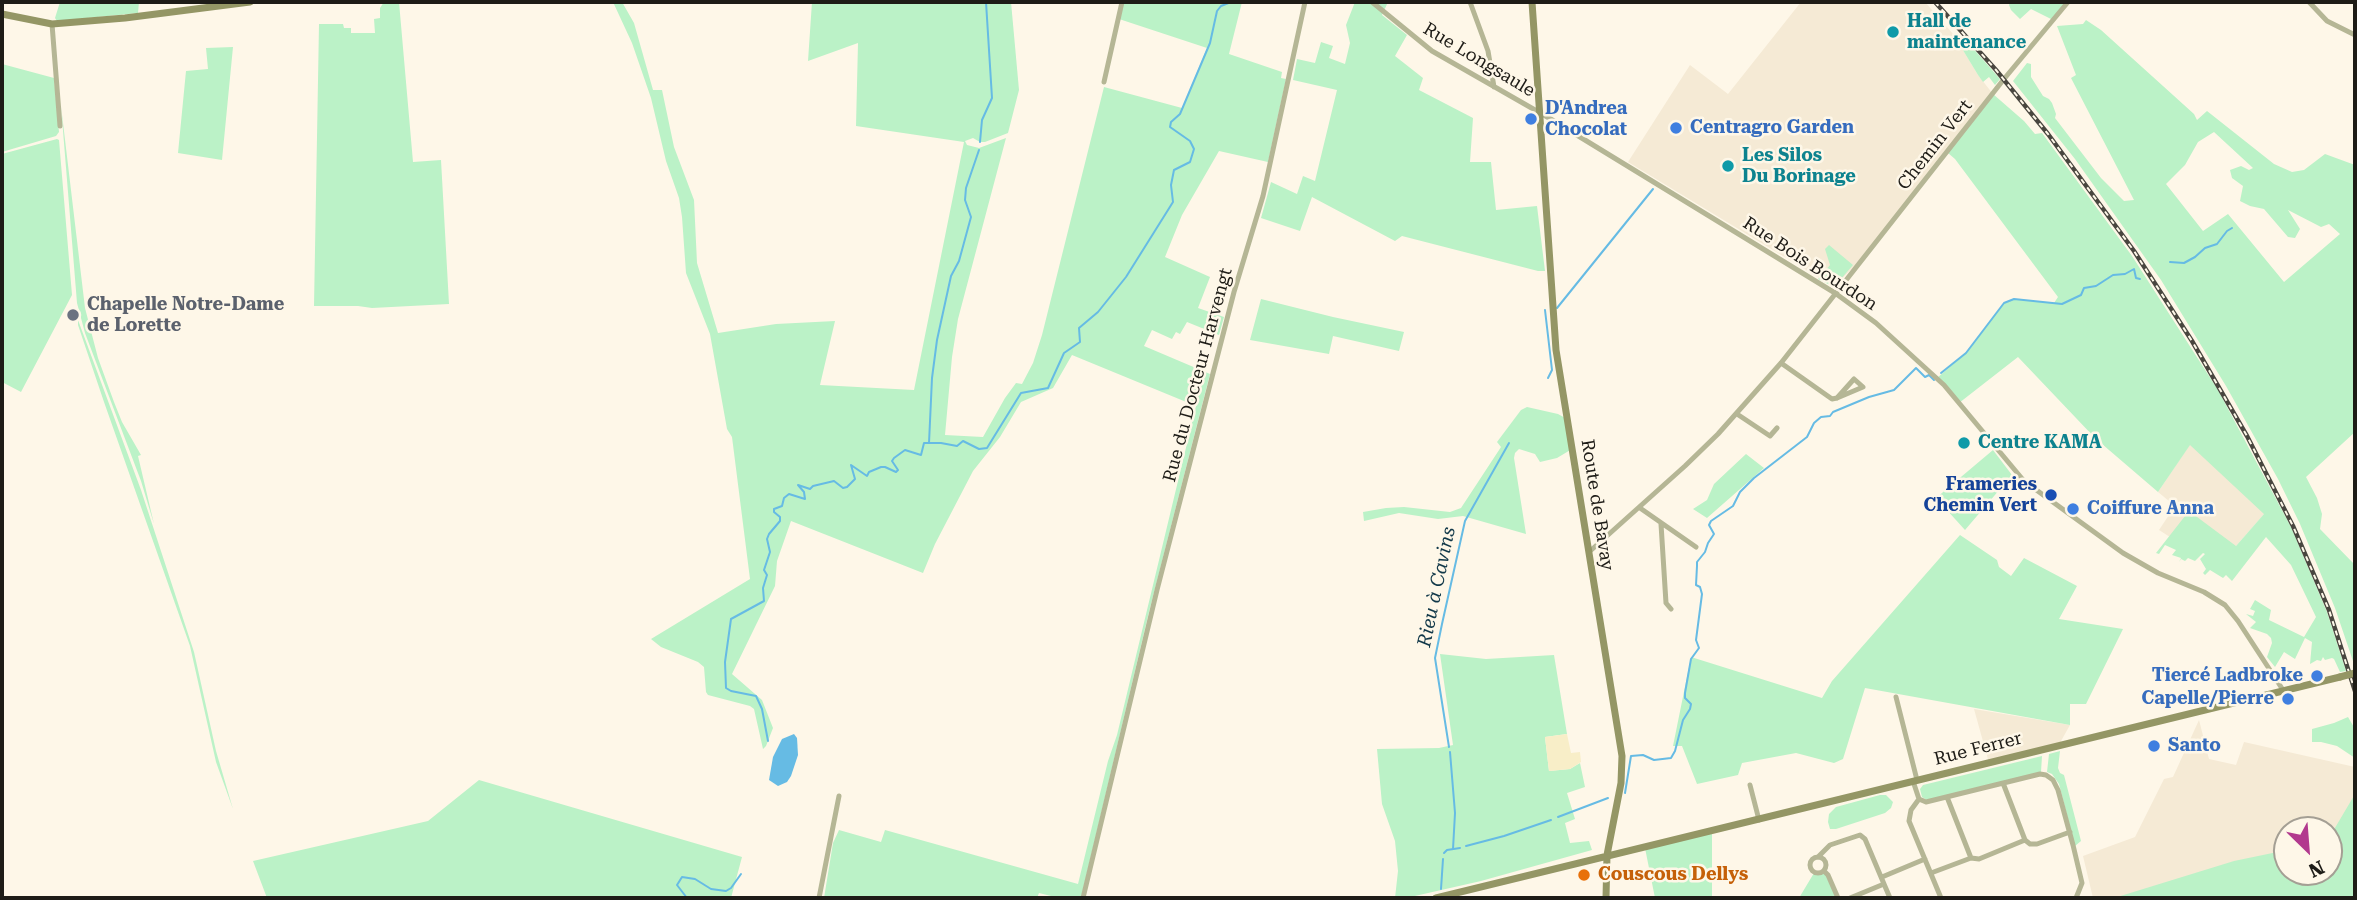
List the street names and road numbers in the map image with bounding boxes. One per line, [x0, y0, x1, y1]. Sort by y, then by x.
street label: Rue Longsaule [1419, 18, 1539, 102]
street label: Chemin Vert [1893, 96, 1977, 194]
street label: Rue Bois Bourdon [1739, 213, 1881, 315]
street label: Rue du Docteur Harvengt [1159, 265, 1237, 485]
street label: Route de Bavay [1576, 438, 1618, 572]
street label: Rue Ferrer [1932, 728, 2024, 770]

